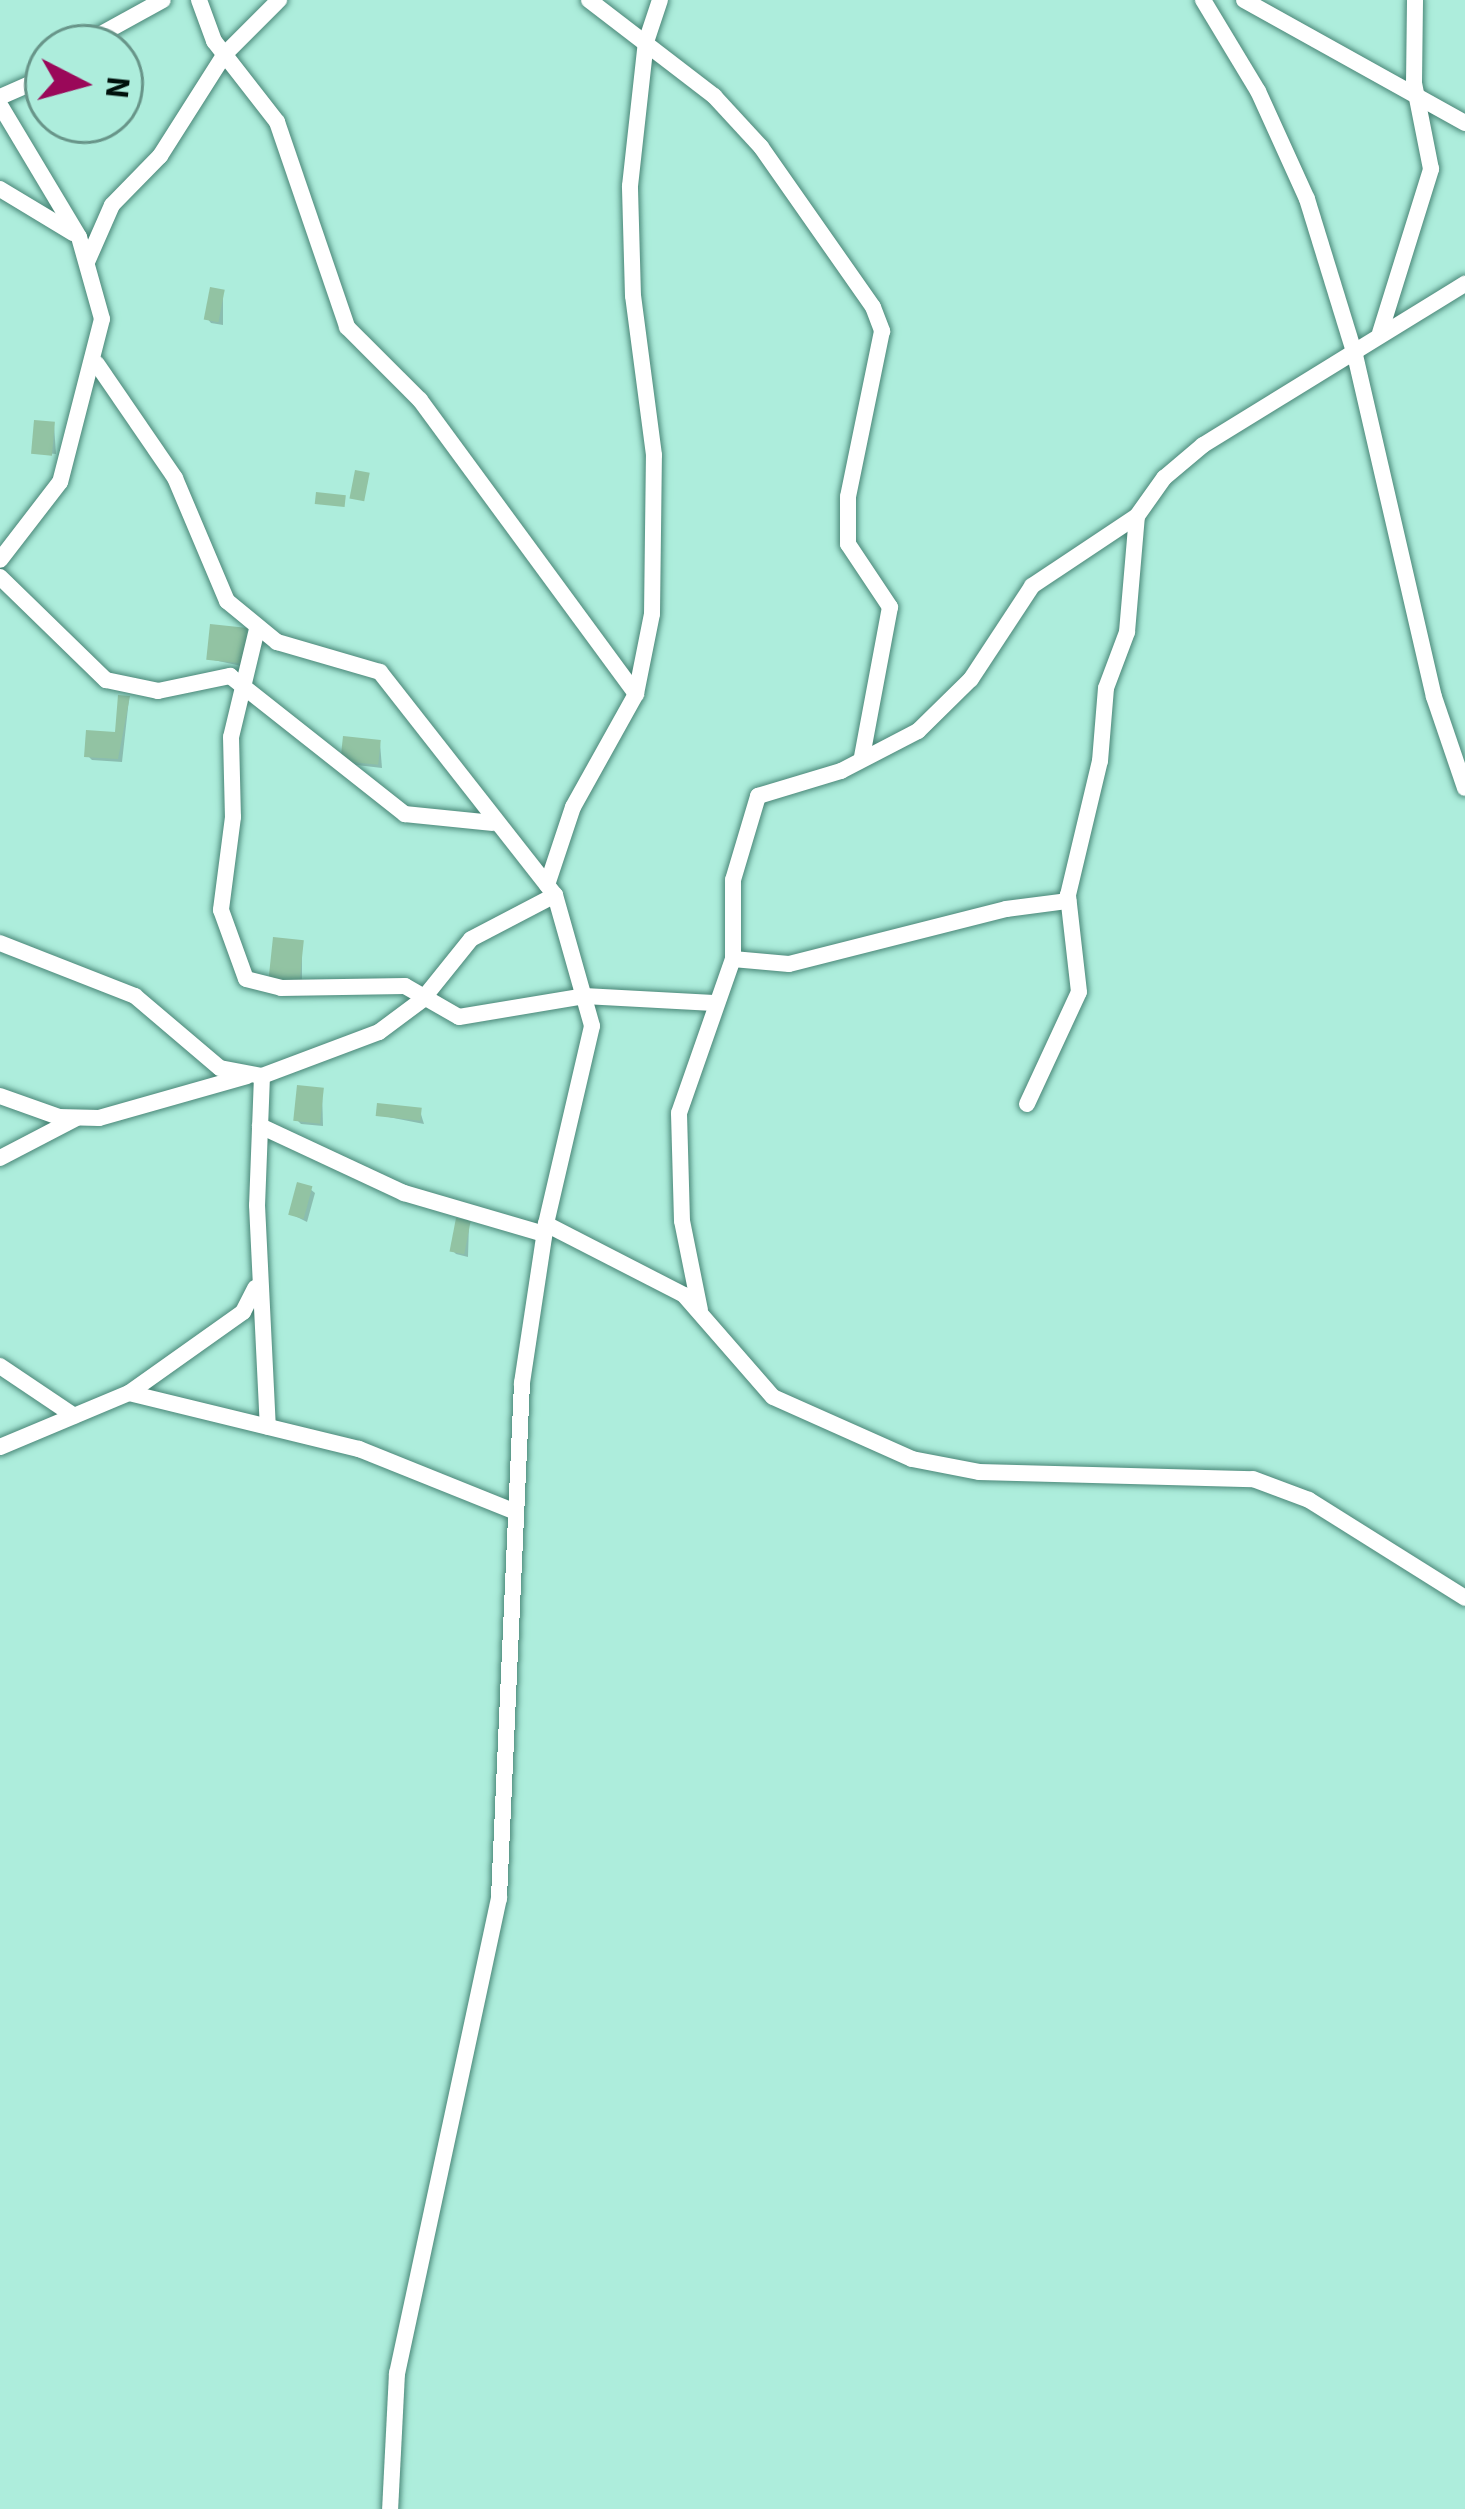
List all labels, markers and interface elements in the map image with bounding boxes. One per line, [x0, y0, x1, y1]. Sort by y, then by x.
north arrow [24, 24, 144, 144]
text: N [93, 74, 142, 101]

